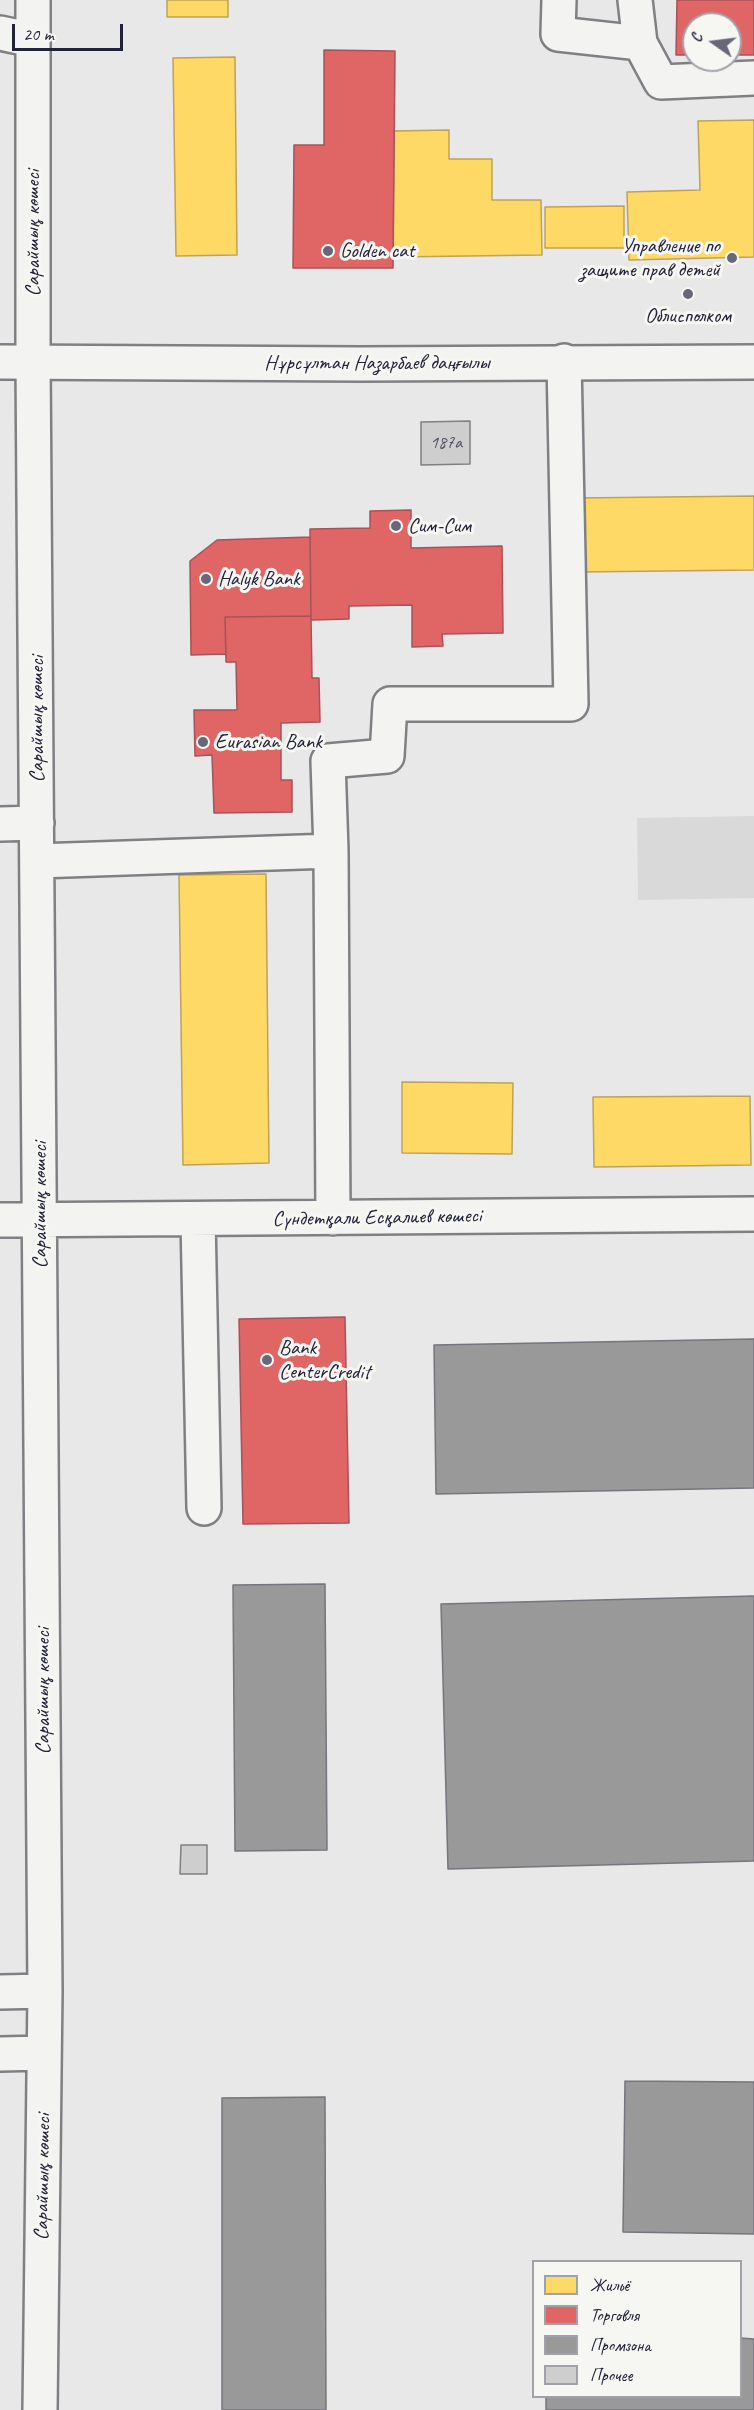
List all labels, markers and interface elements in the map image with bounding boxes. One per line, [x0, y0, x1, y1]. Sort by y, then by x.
scale bar [15, 12, 126, 50]
north arrow [682, 12, 742, 72]
text: 20 m [23, 23, 54, 45]
text: С [686, 32, 707, 44]
street label: Сарайшық көшесі [20, 170, 46, 296]
place label: Управление по защите прав детей [580, 233, 720, 283]
place label: Golden cat [340, 238, 414, 264]
marker: Golden cat [321, 244, 335, 258]
marker: Управление по защите прав детей [725, 251, 739, 265]
marker: Облисполком [681, 287, 695, 301]
place label: Облисполком [645, 303, 731, 329]
street label: Нұрсұлтан Назарбаев даңғылы [264, 350, 490, 376]
house number: 187а [430, 432, 462, 454]
place label: Сим-Сим [408, 513, 471, 539]
marker: Сим-Сим [389, 519, 403, 533]
place label: Halyk Bank [218, 566, 300, 592]
marker: Halyk Bank [199, 572, 213, 586]
street label: Сарайшық көшесі [24, 656, 50, 782]
place label: Eurasian Bank [215, 729, 322, 755]
marker: Eurasian Bank [196, 735, 210, 749]
street label: Сарайшық көшесі [27, 1142, 53, 1268]
street label: Сүндетқали Есқалиев көшесі [272, 1204, 482, 1232]
place label: Bank CenterCredit [279, 1335, 370, 1385]
marker: Bank CenterCredit [260, 1353, 274, 1367]
street label: Сарайшық көшесі [30, 1628, 56, 1754]
street label: Сарайшық көшесі [29, 2113, 57, 2241]
legend [532, 2260, 742, 2398]
text: Жильё [590, 2274, 629, 2296]
text: Торговля [590, 2304, 639, 2326]
text: Промзона [590, 2334, 651, 2356]
text: Прочее [590, 2364, 632, 2386]

